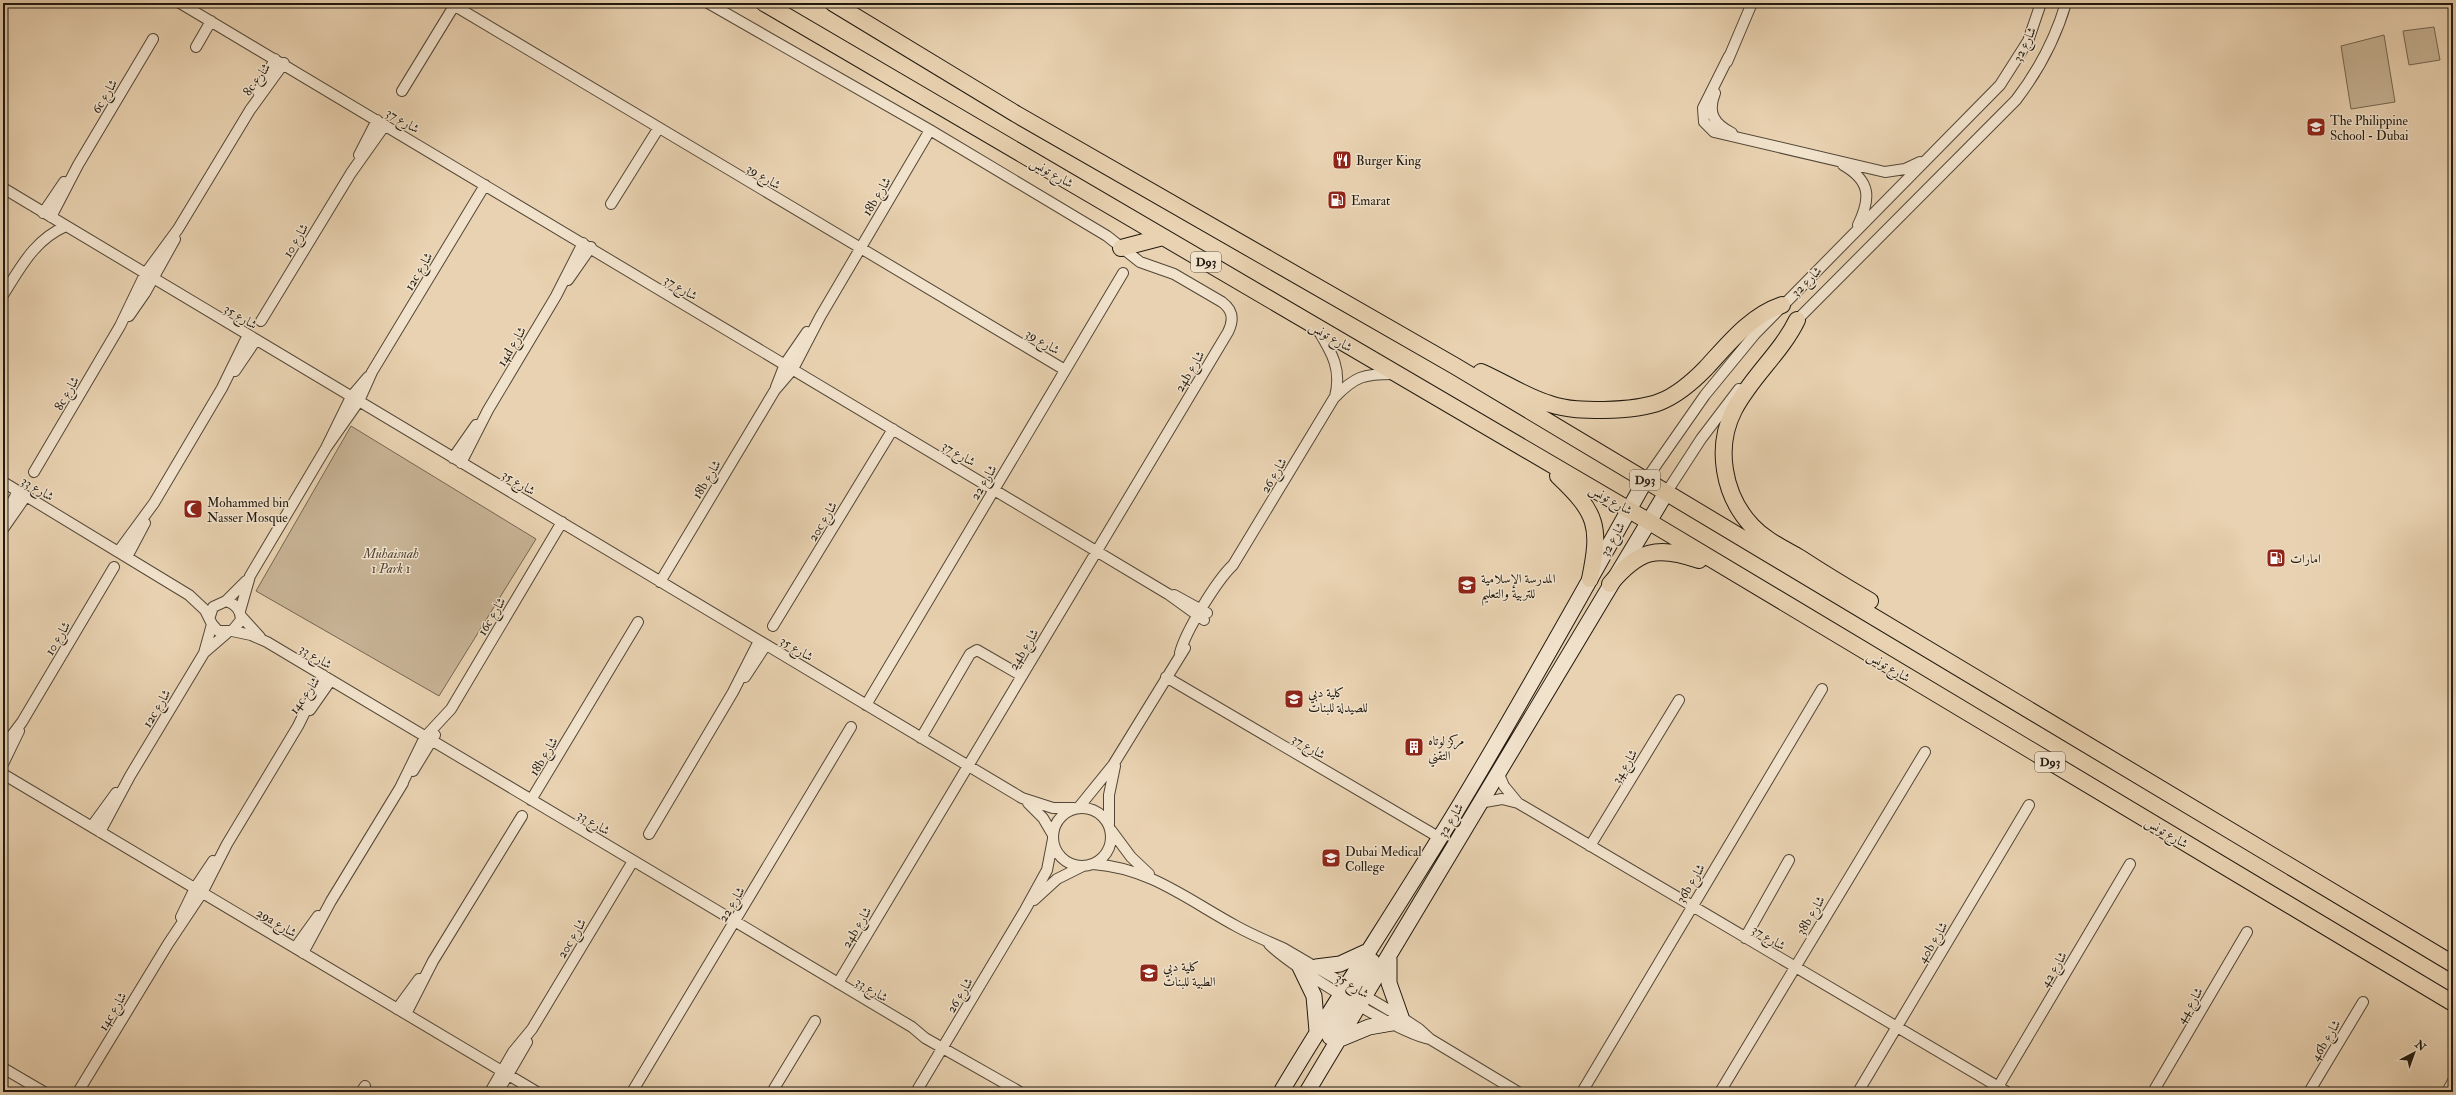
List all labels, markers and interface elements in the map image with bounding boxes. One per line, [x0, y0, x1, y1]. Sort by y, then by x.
street label: شارع 32 [2010, 24, 2043, 66]
street label: 8c شارع [240, 60, 276, 101]
street label: 6c شارع [88, 76, 124, 118]
street label: شارع 37 [381, 105, 422, 140]
place label: The Philippine School - Dubai [2330, 113, 2409, 144]
school or university icon: The Philippine School - Dubai [2305, 116, 2327, 138]
restaurant icon: Burger King [1331, 149, 1353, 171]
place label: Burger King [1356, 153, 1422, 169]
street label: شارع تونس [1025, 154, 1076, 194]
street label: شارع 39 [742, 160, 783, 196]
street label: 18b شارع [859, 174, 897, 220]
fuel station icon: Emarat [1326, 189, 1348, 211]
place label: Emarat [1351, 193, 1390, 209]
street label: شارع 10 [280, 221, 315, 262]
street label: 12c شارع [401, 249, 439, 295]
road number: D93 [1191, 252, 1221, 272]
street label: شارع 32 [1788, 263, 1828, 303]
street label: شارع 37 [659, 272, 700, 307]
street label: شارع 35 [219, 301, 260, 336]
street label: شارع تونس [1304, 318, 1355, 358]
street label: 14d شارع [494, 324, 532, 371]
street label: شارع 39 [1021, 325, 1062, 361]
street label: 24b شارع [1171, 348, 1211, 397]
street label: 8c شارع [51, 374, 86, 415]
street label: شارع 37 [937, 438, 978, 473]
street label: شارع 26 [1257, 455, 1293, 498]
street label: 18b شارع [689, 457, 727, 503]
street label: شارع 22 [967, 462, 1003, 505]
street label: شارع 35 [497, 467, 538, 502]
road number: D93 [1630, 470, 1660, 490]
street label: شارع 33 [17, 473, 57, 507]
street label: شارع تونس [1584, 481, 1635, 521]
place label: Mohammed bin Nasser Mosque [207, 495, 289, 526]
mosque icon: Mohammed bin Nasser Mosque [182, 498, 204, 520]
street label: 20c شارع [805, 499, 844, 546]
street label: شارع 32 [1597, 519, 1631, 561]
park label: Muhaisnah 1 Park 1 [362, 546, 419, 577]
fuel station icon: امارات [2265, 547, 2287, 569]
place label: امارات [2290, 551, 2321, 567]
place label: المدرسة الإسلامية للتربية والتعليم [1481, 571, 1556, 607]
school or university icon: المدرسة الإسلامية للتربية والتعليم [1456, 574, 1478, 596]
street label: 16c شارع [474, 595, 512, 640]
street label: شارع 10 [42, 619, 77, 660]
street label: 24b شارع [1005, 626, 1045, 675]
street label: شارع 35 [775, 633, 816, 668]
street label: شارع 33 [295, 641, 335, 675]
street label: شارع تونس [1862, 648, 1913, 689]
street label: 14c شارع [286, 674, 326, 719]
place label: كلية دبي للصيدلة للبنات [1308, 685, 1368, 716]
street label: 12c شارع [139, 686, 177, 732]
school or university icon: كلية دبي للصيدلة للبنات [1283, 688, 1305, 710]
street label: شارع 37 [1287, 731, 1328, 765]
place label: مركز لوتاه التقني [1428, 733, 1464, 767]
street label: 18b شارع [526, 734, 564, 780]
building icon: مركز لوتاه التقني [1403, 736, 1425, 758]
street label: شارع 34 [1608, 746, 1644, 788]
road number: D93 [2035, 752, 2065, 772]
street label: شارع 32 [1434, 801, 1470, 842]
street label: شارع 33 [573, 807, 613, 841]
street label: شارع تونس [2140, 814, 2191, 855]
place label: Dubai Medical College [1345, 844, 1422, 875]
school or university icon: Dubai Medical College [1320, 847, 1342, 869]
street label: 36b شارع [1673, 861, 1711, 908]
street label: شارع 22 [715, 884, 751, 927]
street label: 38b شارع [1793, 893, 1831, 940]
street label: 24b شارع [838, 904, 878, 953]
street label: 29a شارع [252, 905, 299, 944]
street label: 20c شارع [554, 916, 593, 963]
street label: 40b شارع [1914, 919, 1954, 968]
street label: شارع 37 [1747, 922, 1788, 957]
street label: شارع 42 [2037, 949, 2073, 992]
place label: كلية دبي الطبية للبنات [1163, 959, 1216, 990]
school or university icon: كلية دبي الطبية للبنات [1138, 962, 1160, 984]
street label: شارع 35 [1331, 970, 1372, 1005]
street label: شارع 33 [851, 974, 891, 1008]
street label: شارع 26 [943, 975, 979, 1018]
street label: شارع 44 [2173, 985, 2209, 1028]
street label: 14c شارع [95, 989, 133, 1035]
street label: 46b شارع [2307, 1017, 2347, 1066]
north arrow [2394, 1033, 2434, 1073]
text: N [2411, 1037, 2429, 1055]

